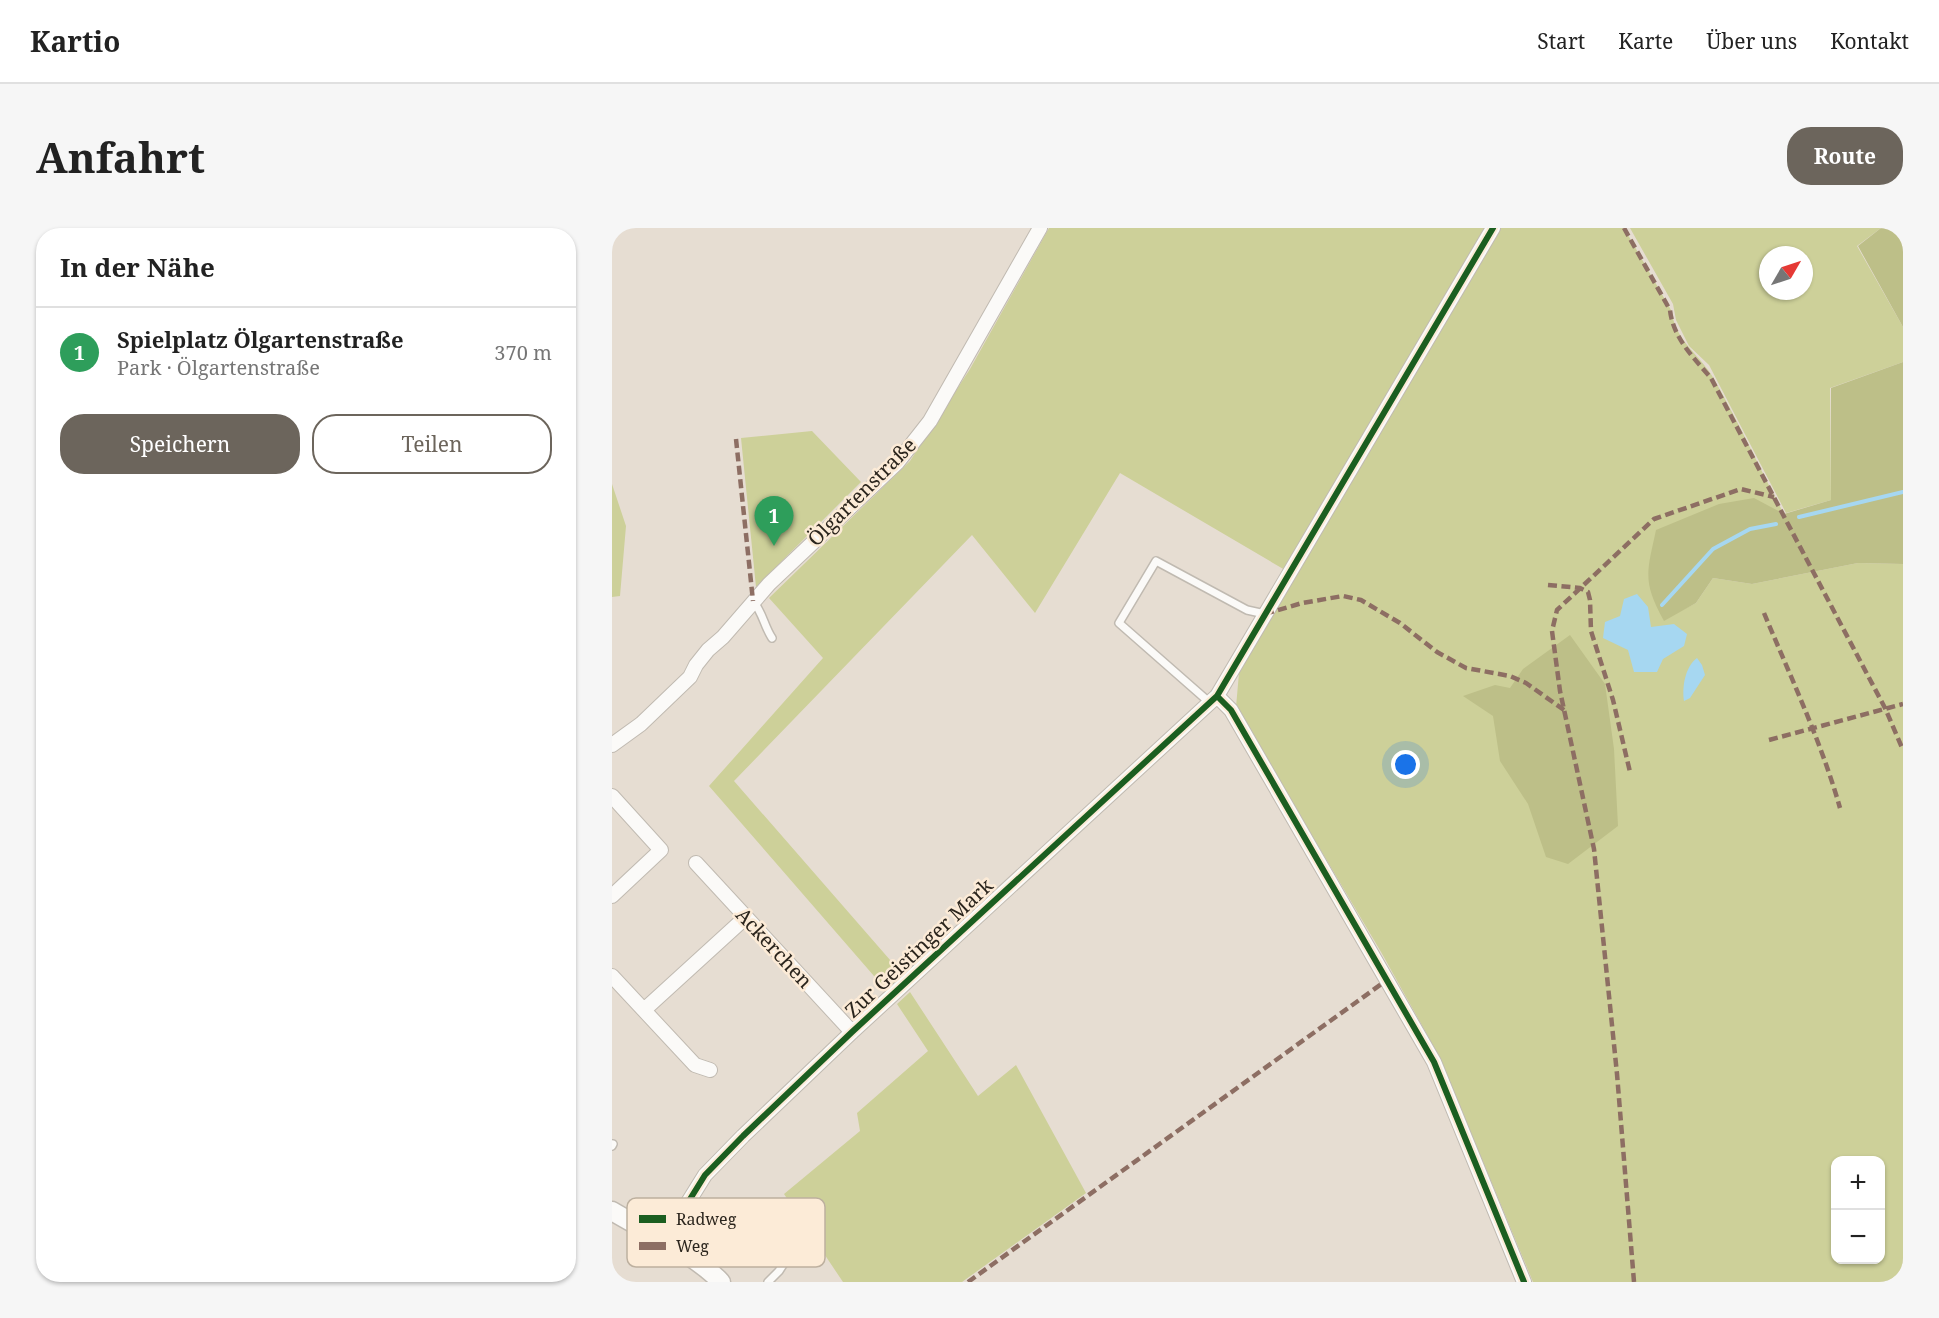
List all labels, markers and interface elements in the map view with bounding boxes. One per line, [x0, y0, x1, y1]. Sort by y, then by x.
text: Kartio [30, 22, 120, 60]
text: Start [1537, 27, 1585, 55]
text: Karte [1618, 27, 1673, 55]
text: Über uns [1706, 27, 1797, 55]
text: Kontakt [1830, 27, 1909, 55]
button: Route [1787, 127, 1903, 185]
text: Anfahrt [36, 128, 205, 185]
north arrow [1759, 246, 1813, 300]
text: In der Nähe [60, 249, 215, 285]
text: Spielplatz Ölgartenstraße [117, 324, 404, 354]
text: 1 [74, 339, 85, 366]
text: 370 m [494, 339, 552, 366]
text: Park · Ölgartenstraße [117, 354, 320, 381]
button: Speichern [60, 414, 300, 474]
button: Teilen [312, 414, 552, 474]
street label: Ölgartenstraße [802, 432, 922, 552]
pin: 1 [754, 496, 794, 546]
your location [1391, 750, 1420, 779]
street label: Zur Geistinger Mark [839, 872, 999, 1023]
street label: Ackerchen [730, 901, 819, 994]
map controls [1831, 1156, 1885, 1264]
button: + [1831, 1156, 1885, 1210]
legend [627, 1198, 825, 1267]
text: Radweg [676, 1208, 737, 1230]
button: − [1831, 1210, 1885, 1264]
text: Weg [676, 1235, 709, 1257]

